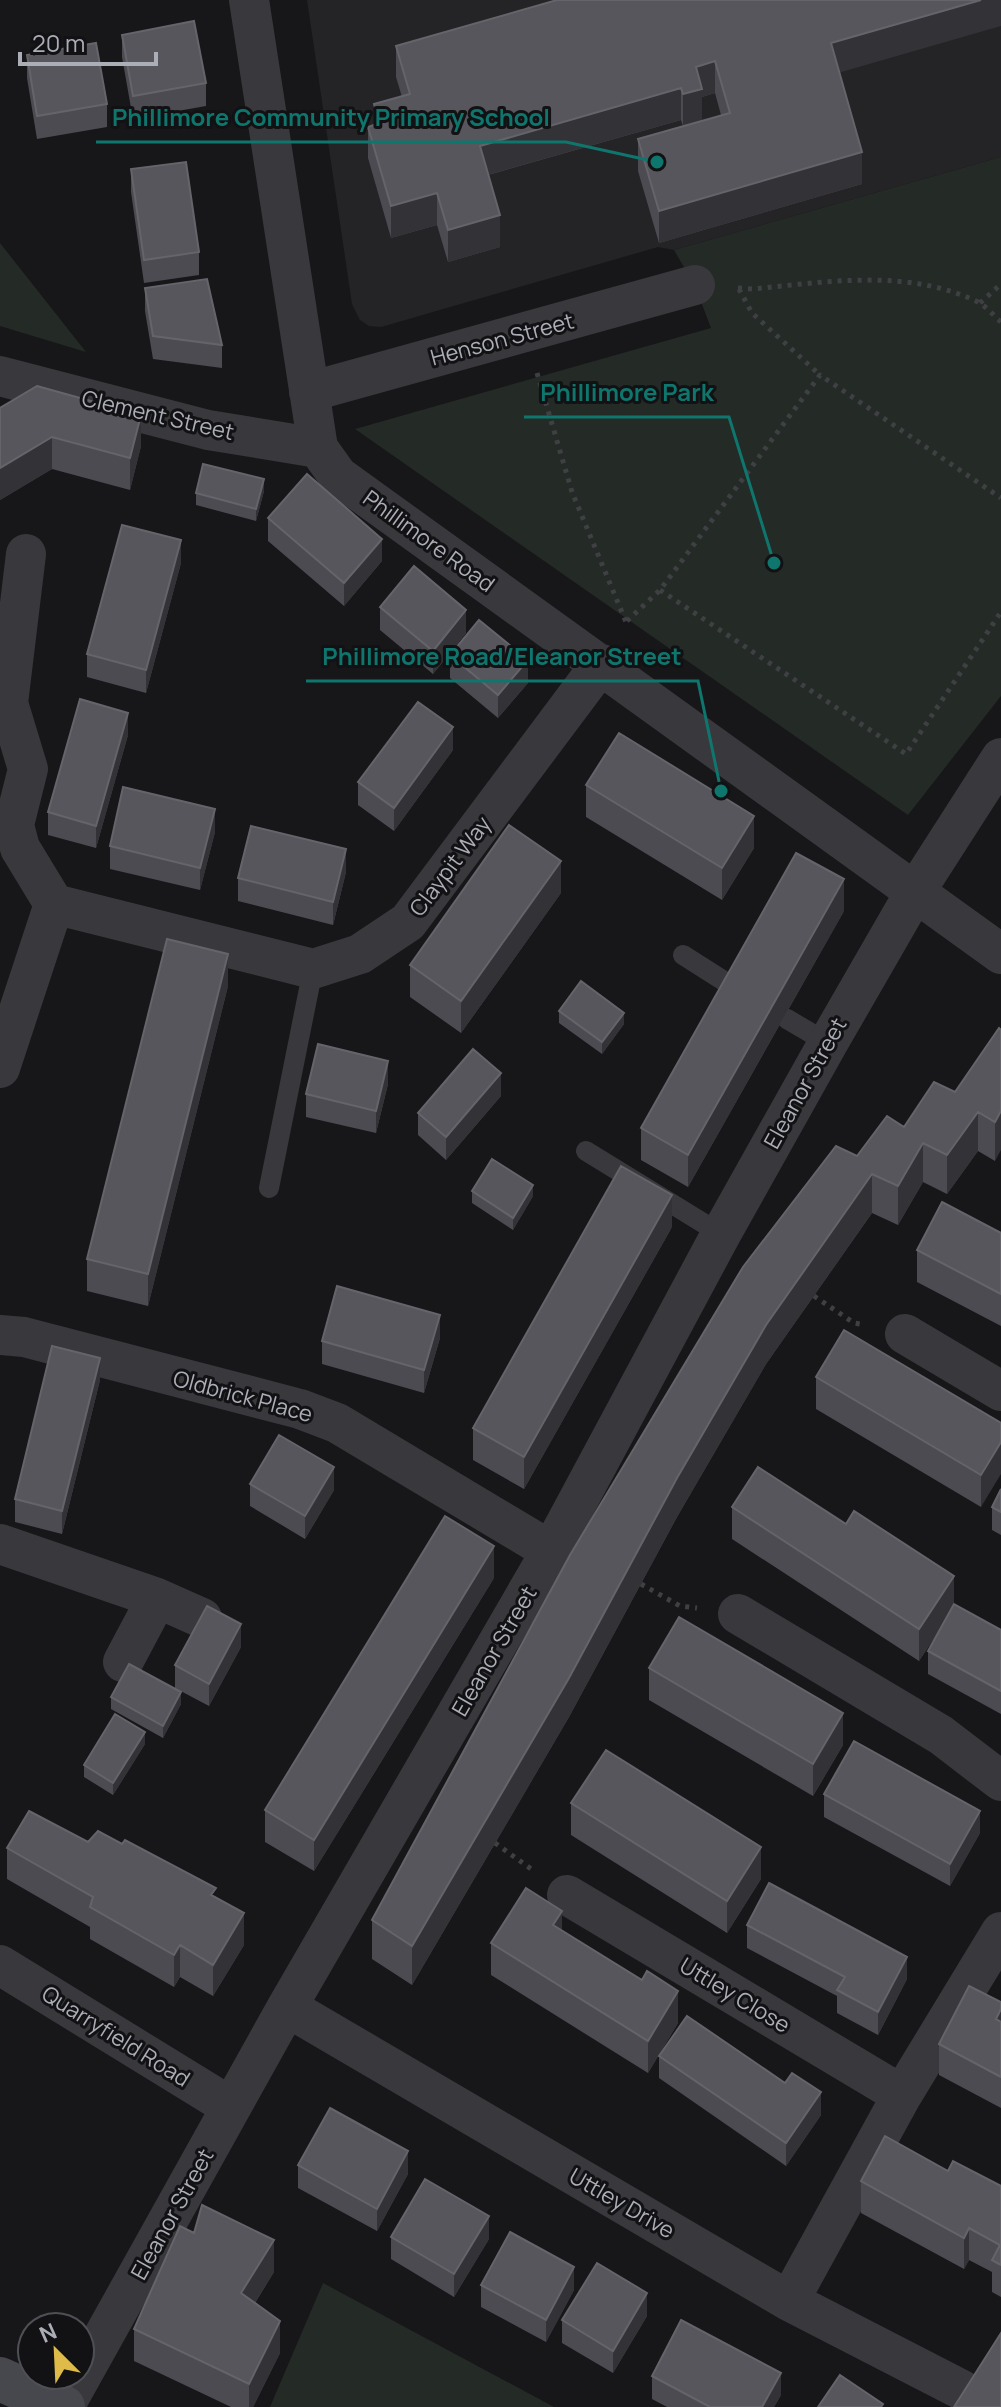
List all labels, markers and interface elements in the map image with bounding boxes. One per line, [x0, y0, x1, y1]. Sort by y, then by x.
scale bar [20, 16, 156, 66]
text: 20 m [32, 26, 85, 59]
callout: Phillimore Community Primary School [96, 94, 566, 142]
text: Phillimore Community Primary School [112, 100, 550, 133]
street label: Henson Street [427, 305, 577, 373]
callout: Phillimore Park [524, 369, 729, 417]
text: Phillimore Park [540, 375, 715, 408]
street label: Clement Street [79, 383, 237, 447]
street label: Phillimore Road [357, 483, 501, 599]
callout: Phillimore Road/Eleanor Street [306, 633, 698, 681]
text: Phillimore Road/Eleanor Street [322, 639, 682, 672]
street label: Claypit Way [402, 809, 498, 922]
street label: Eleanor Street [757, 1012, 853, 1154]
street label: Oldbrick Place [170, 1363, 316, 1429]
street label: Eleanor Street [445, 1580, 543, 1722]
street label: Uttley Close [674, 1950, 796, 2040]
street label: Quarryfield Road [36, 1978, 196, 2094]
street label: Eleanor Street [124, 2143, 220, 2285]
street label: Uttley Drive [564, 2161, 680, 2245]
north arrow [16, 2311, 96, 2391]
text: N [35, 2316, 61, 2350]

